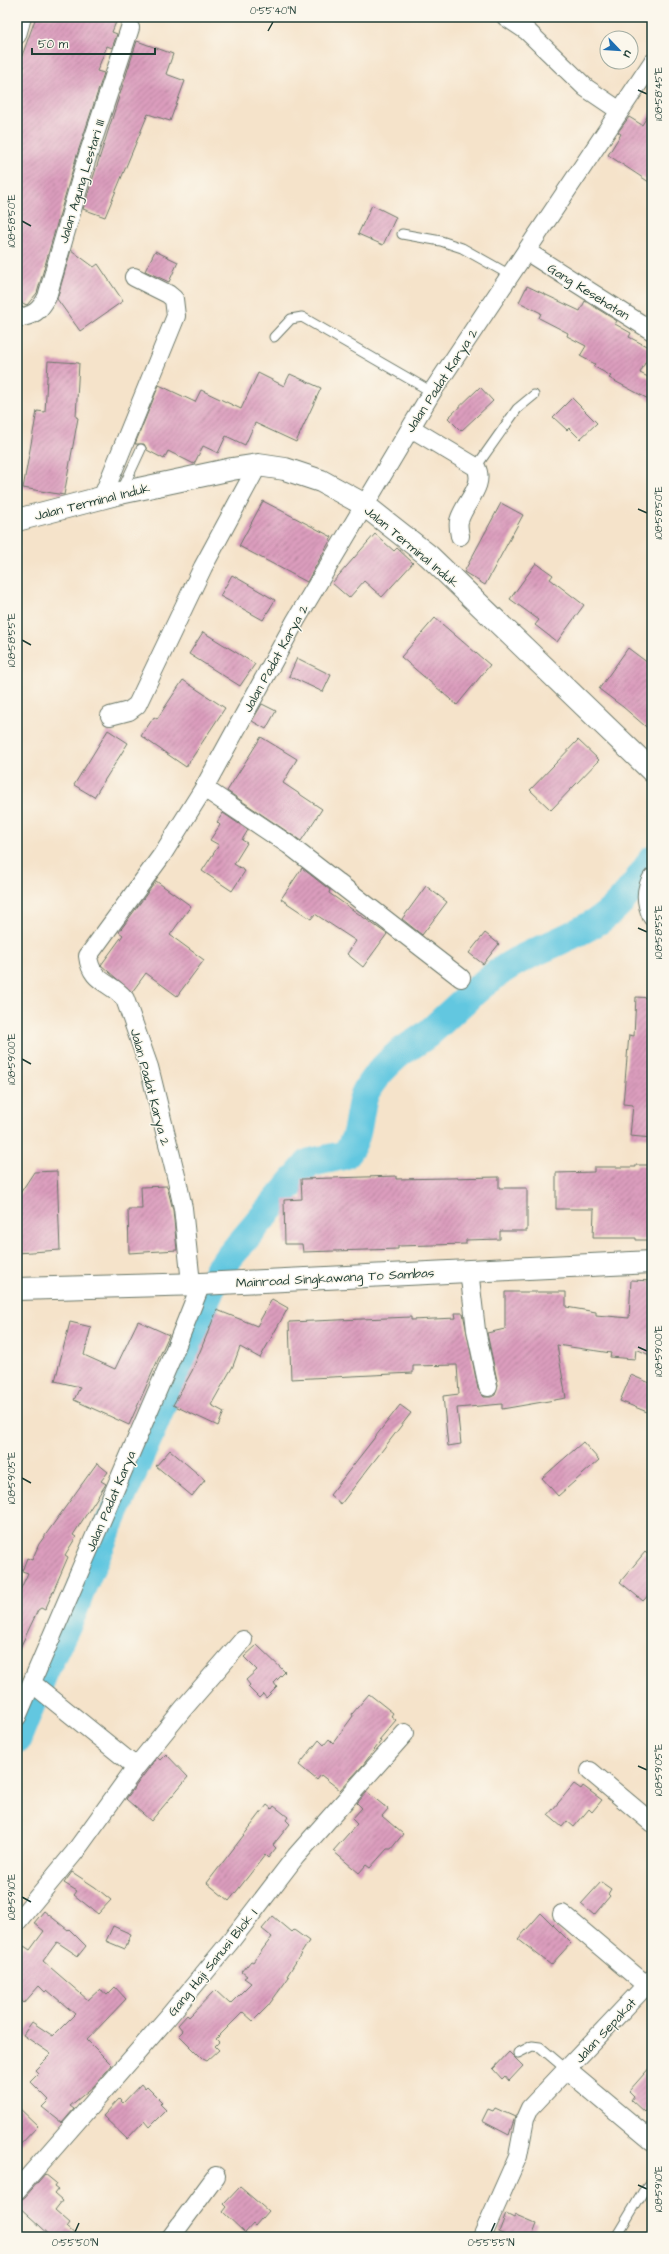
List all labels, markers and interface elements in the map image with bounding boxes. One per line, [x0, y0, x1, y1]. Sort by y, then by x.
text: 0°55'40"N [250, 4, 296, 18]
scale bar [32, 30, 155, 56]
north arrow [599, 30, 639, 70]
text: 50 m [38, 36, 69, 53]
text: U [620, 47, 636, 60]
text: 108°58'45"E [652, 67, 666, 121]
street label: Jalan Agung Lestari III [55, 117, 110, 246]
text: 108°58'50"E [5, 194, 19, 248]
street label: Gang Kesehatan [543, 259, 633, 325]
street label: Jalan Padat Karya 2 [401, 325, 483, 437]
street label: Jalan Terminal Induk [33, 479, 152, 525]
text: 108°58'50"E [652, 486, 666, 540]
street label: Jalan Terminal Induk [360, 502, 462, 592]
street label: Jalan Padat Karya 2 [239, 601, 314, 716]
text: 108°58'55"E [5, 613, 19, 667]
text: 108°58'55"E [652, 905, 666, 959]
street label: Jalan Padat Karya 2 [125, 1027, 174, 1149]
text: 108°59'00"E [5, 1033, 19, 1085]
street label: Mainroad Singkawang To Sambas [235, 1264, 435, 1293]
text: 108°59'00"E [652, 1325, 666, 1377]
street label: Jalan Padat Karya [82, 1448, 141, 1555]
text: 108°59'05"E [5, 1452, 19, 1504]
text: 108°59'05"E [652, 1744, 666, 1796]
text: 108°59'10"E [5, 1874, 19, 1920]
street label: Gang Haji Sanusi Blok I [164, 1905, 263, 2021]
street label: Jalan Sepakat [571, 1994, 641, 2067]
text: 108°59'10"E [652, 2166, 666, 2212]
text: 0°55'50"N [52, 2236, 98, 2250]
text: 0°55'55"N [467, 2236, 515, 2250]

